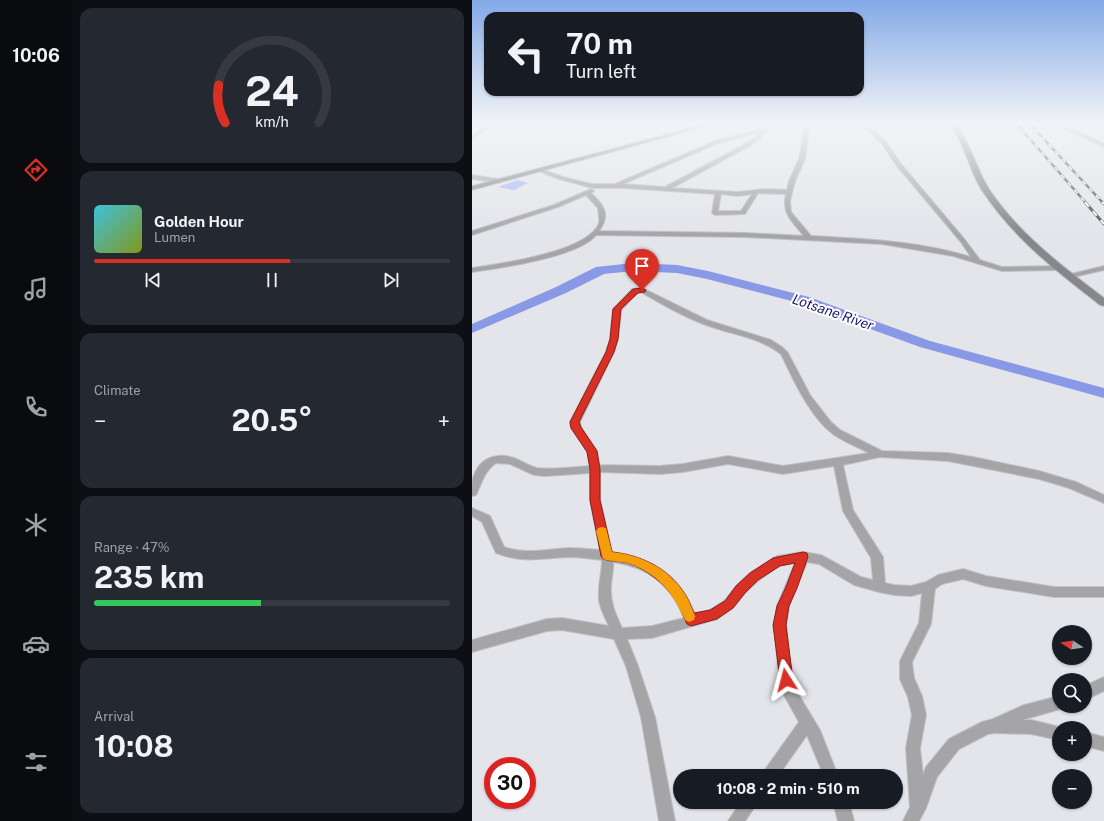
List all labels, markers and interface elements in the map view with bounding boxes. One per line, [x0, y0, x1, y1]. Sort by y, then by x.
text: 70 m [566, 27, 633, 60]
icon: left [500, 28, 552, 80]
text: 10:06 [12, 45, 60, 66]
text: Turn left [566, 61, 636, 82]
text: 24 [245, 66, 299, 115]
text: km/h [255, 113, 289, 130]
icon: directions [22, 156, 50, 184]
text: Golden Hour [154, 213, 244, 230]
text: Lumen [154, 230, 195, 245]
pin [625, 249, 659, 290]
icon: arrive [631, 255, 653, 277]
icon: previous [142, 269, 164, 291]
icon: pause [261, 269, 283, 291]
icon: next [380, 269, 402, 291]
icon: music [22, 275, 50, 303]
water label: Lotsane River [790, 291, 877, 334]
text: Climate [94, 383, 141, 398]
icon: phone [22, 393, 50, 421]
text: 20.5° [232, 402, 312, 438]
text: − [94, 408, 106, 434]
text: + [438, 408, 450, 434]
icon: climate [22, 511, 50, 539]
text: Range · 47% [94, 540, 169, 555]
text: 235 km [94, 559, 204, 595]
north arrow [1052, 625, 1092, 665]
map controls [1052, 625, 1092, 809]
icon: car [22, 630, 50, 658]
position arrow [765, 659, 807, 701]
button: search [1052, 673, 1092, 713]
text: Arrival [94, 709, 134, 724]
button: + [1052, 721, 1092, 761]
text: 10:08 [94, 728, 174, 764]
icon: filters [22, 748, 50, 776]
speed limit sign: 30 [484, 757, 536, 809]
button: − [1052, 769, 1092, 809]
text: 10:08 · 2 min · 510 m [716, 780, 860, 797]

